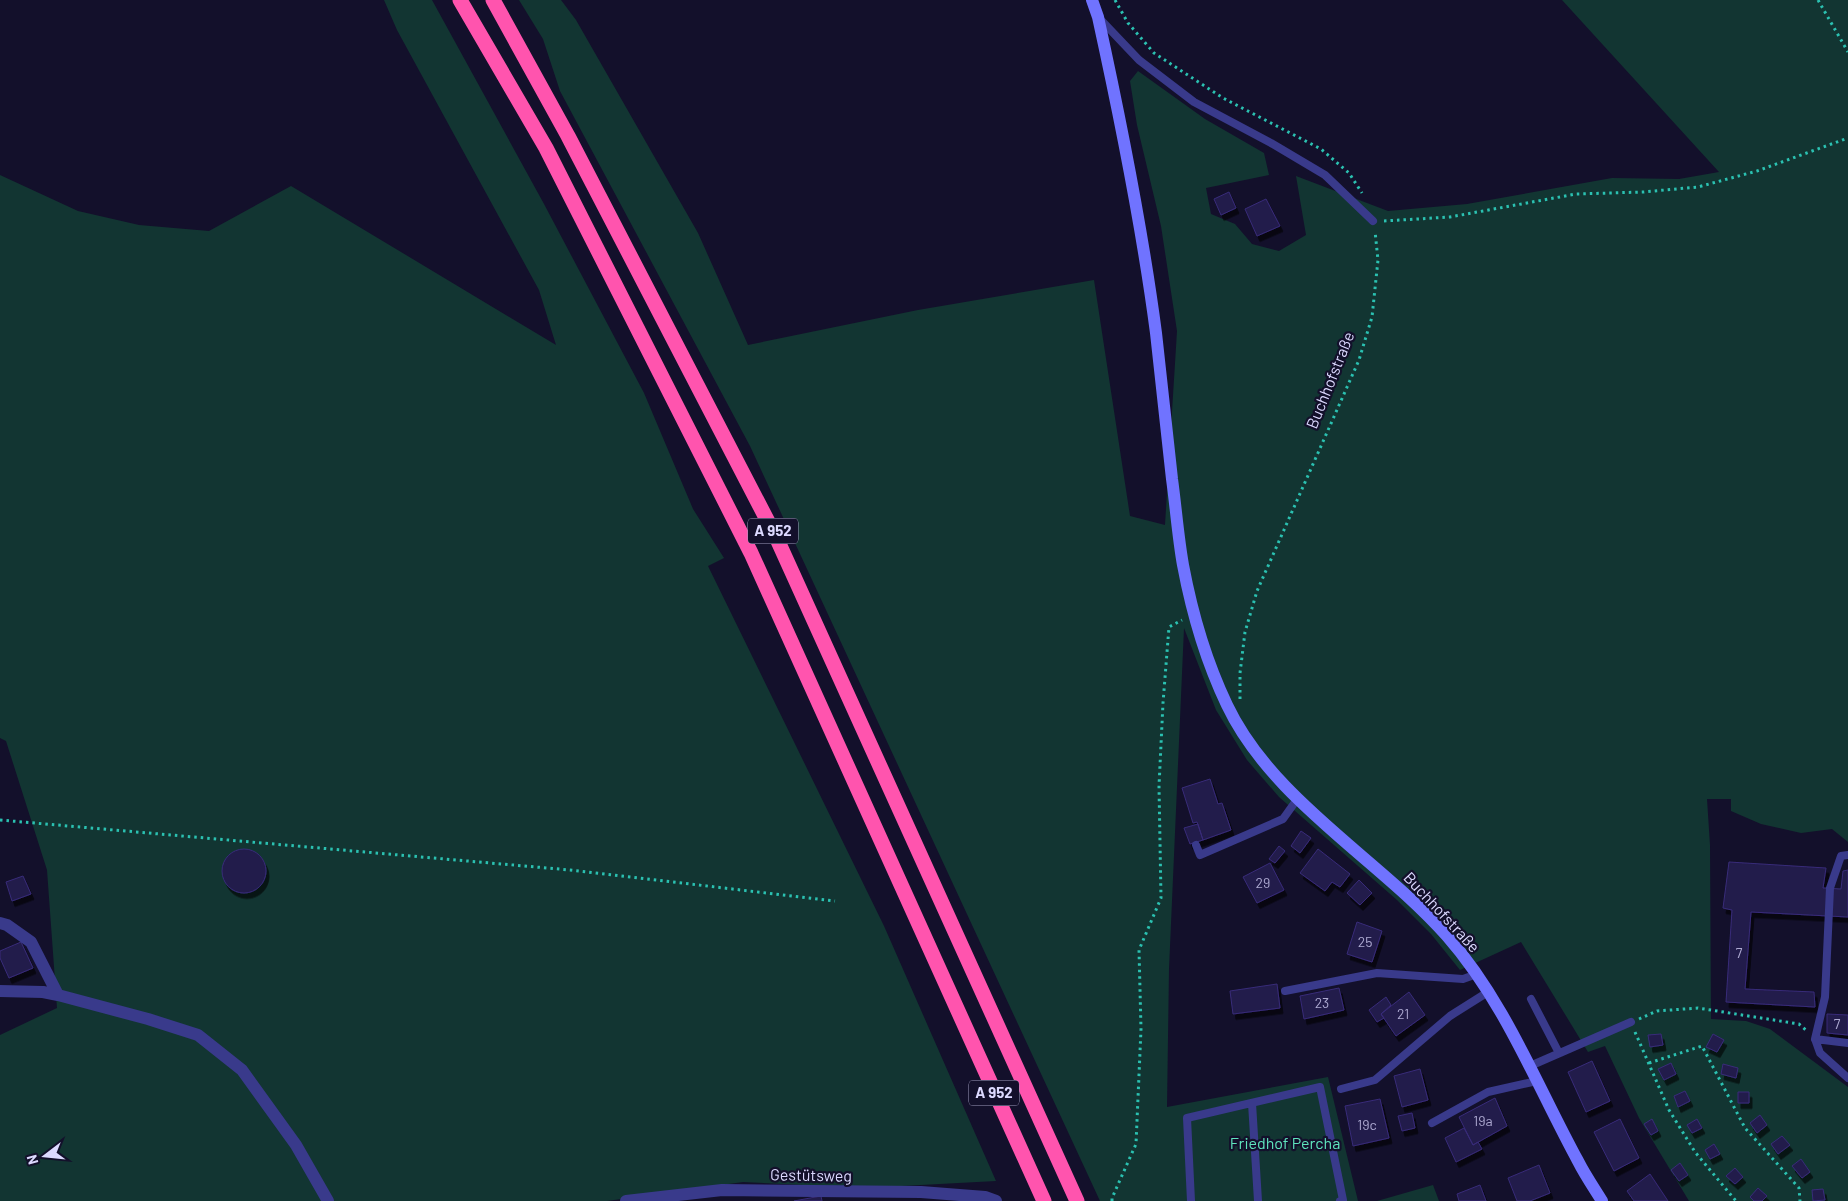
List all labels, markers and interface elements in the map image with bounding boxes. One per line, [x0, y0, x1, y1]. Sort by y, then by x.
street label: Buchhofstraße [1301, 329, 1358, 431]
road number: A 952 [748, 518, 798, 544]
street label: Buchhofstraße [1400, 868, 1484, 956]
house number: 29 [1256, 874, 1270, 891]
house number: 25 [1358, 933, 1372, 950]
house number: 7 [1736, 944, 1743, 961]
house number: 23 [1315, 994, 1329, 1011]
house number: 21 [1397, 1005, 1409, 1022]
house number: 7 [1834, 1015, 1841, 1032]
road number: A 952 [969, 1080, 1019, 1106]
house number: 19a [1473, 1112, 1493, 1129]
house number: 19c [1357, 1116, 1377, 1133]
north arrow [20, 1131, 70, 1181]
park label: Friedhof Percha [1230, 1133, 1340, 1152]
text: N [23, 1153, 41, 1167]
street label: Gestütsweg [770, 1164, 852, 1185]

